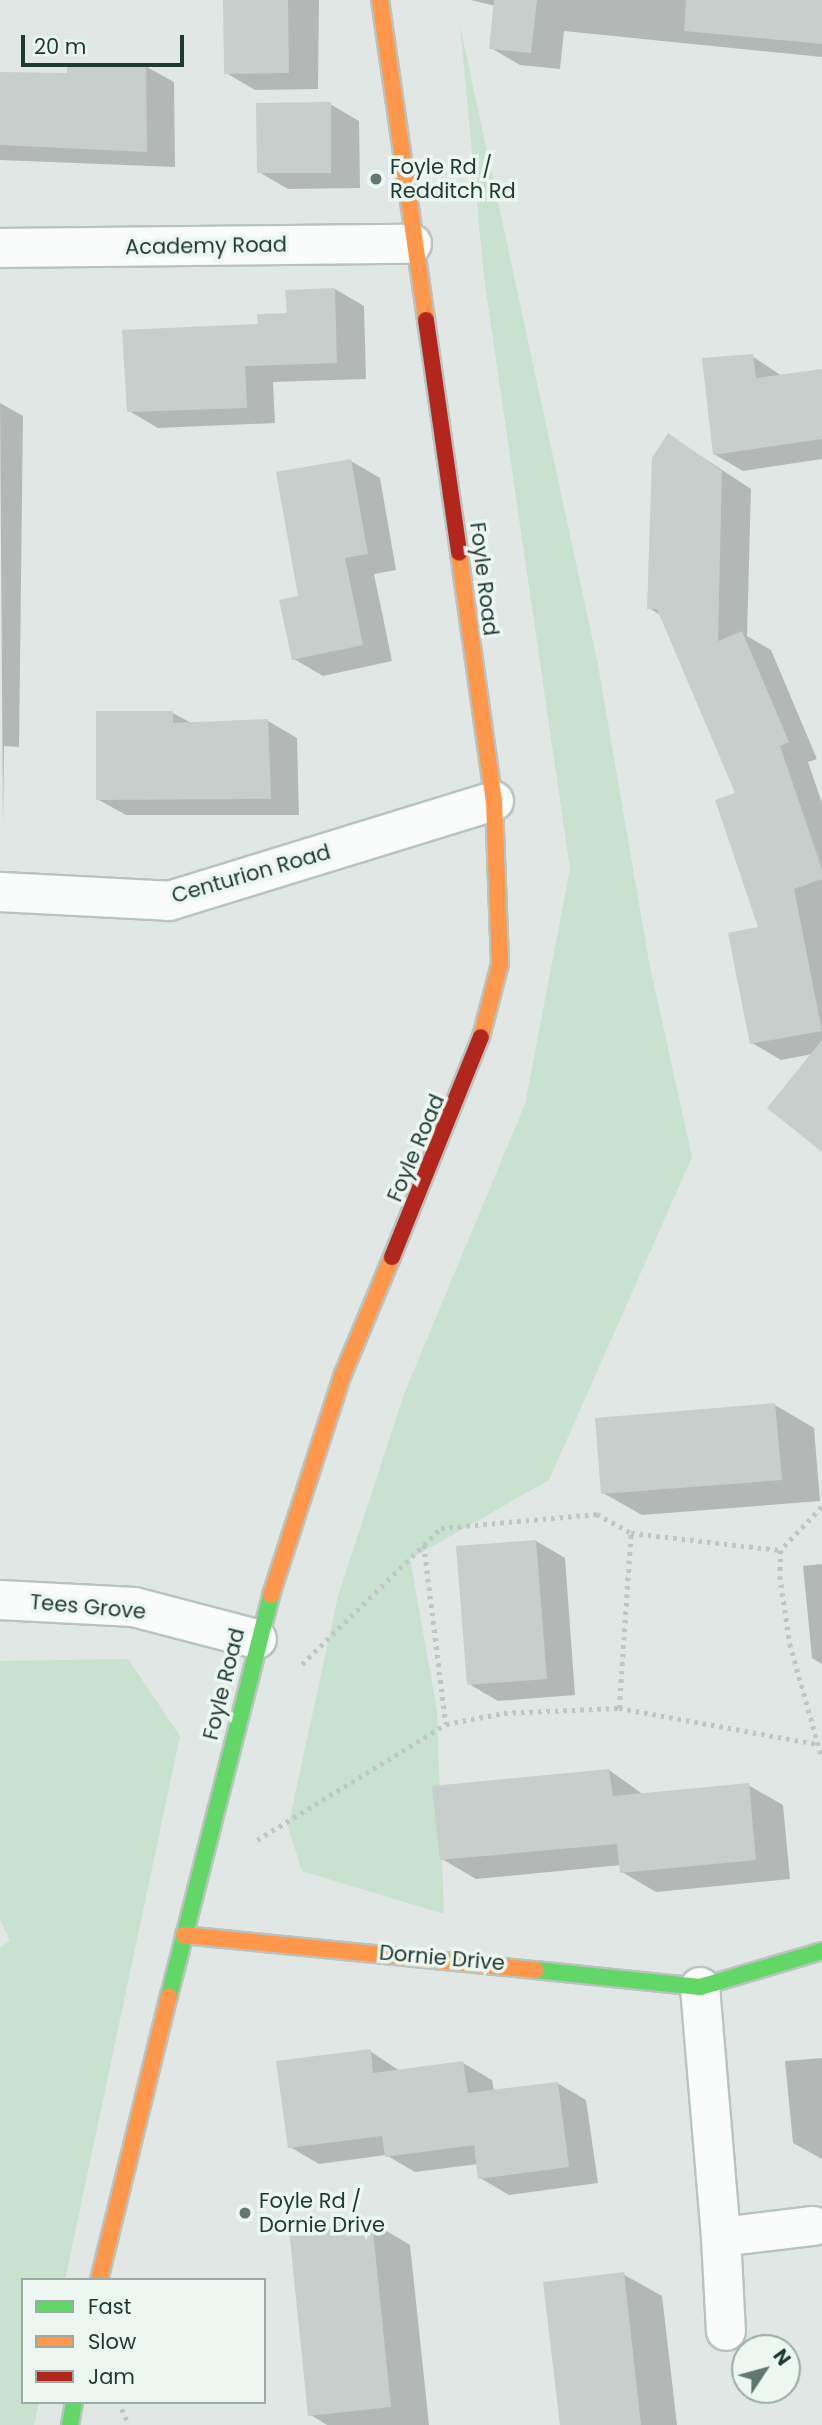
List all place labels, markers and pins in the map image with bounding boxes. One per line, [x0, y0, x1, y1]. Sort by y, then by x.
place label: Foyle Rd / Redditch Rd [390, 154, 516, 204]
marker: Foyle Rd / Redditch Rd [368, 171, 384, 187]
place label: Foyle Rd / Dornie Drive [259, 2188, 385, 2238]
marker: Foyle Rd / Dornie Drive [237, 2205, 253, 2221]

